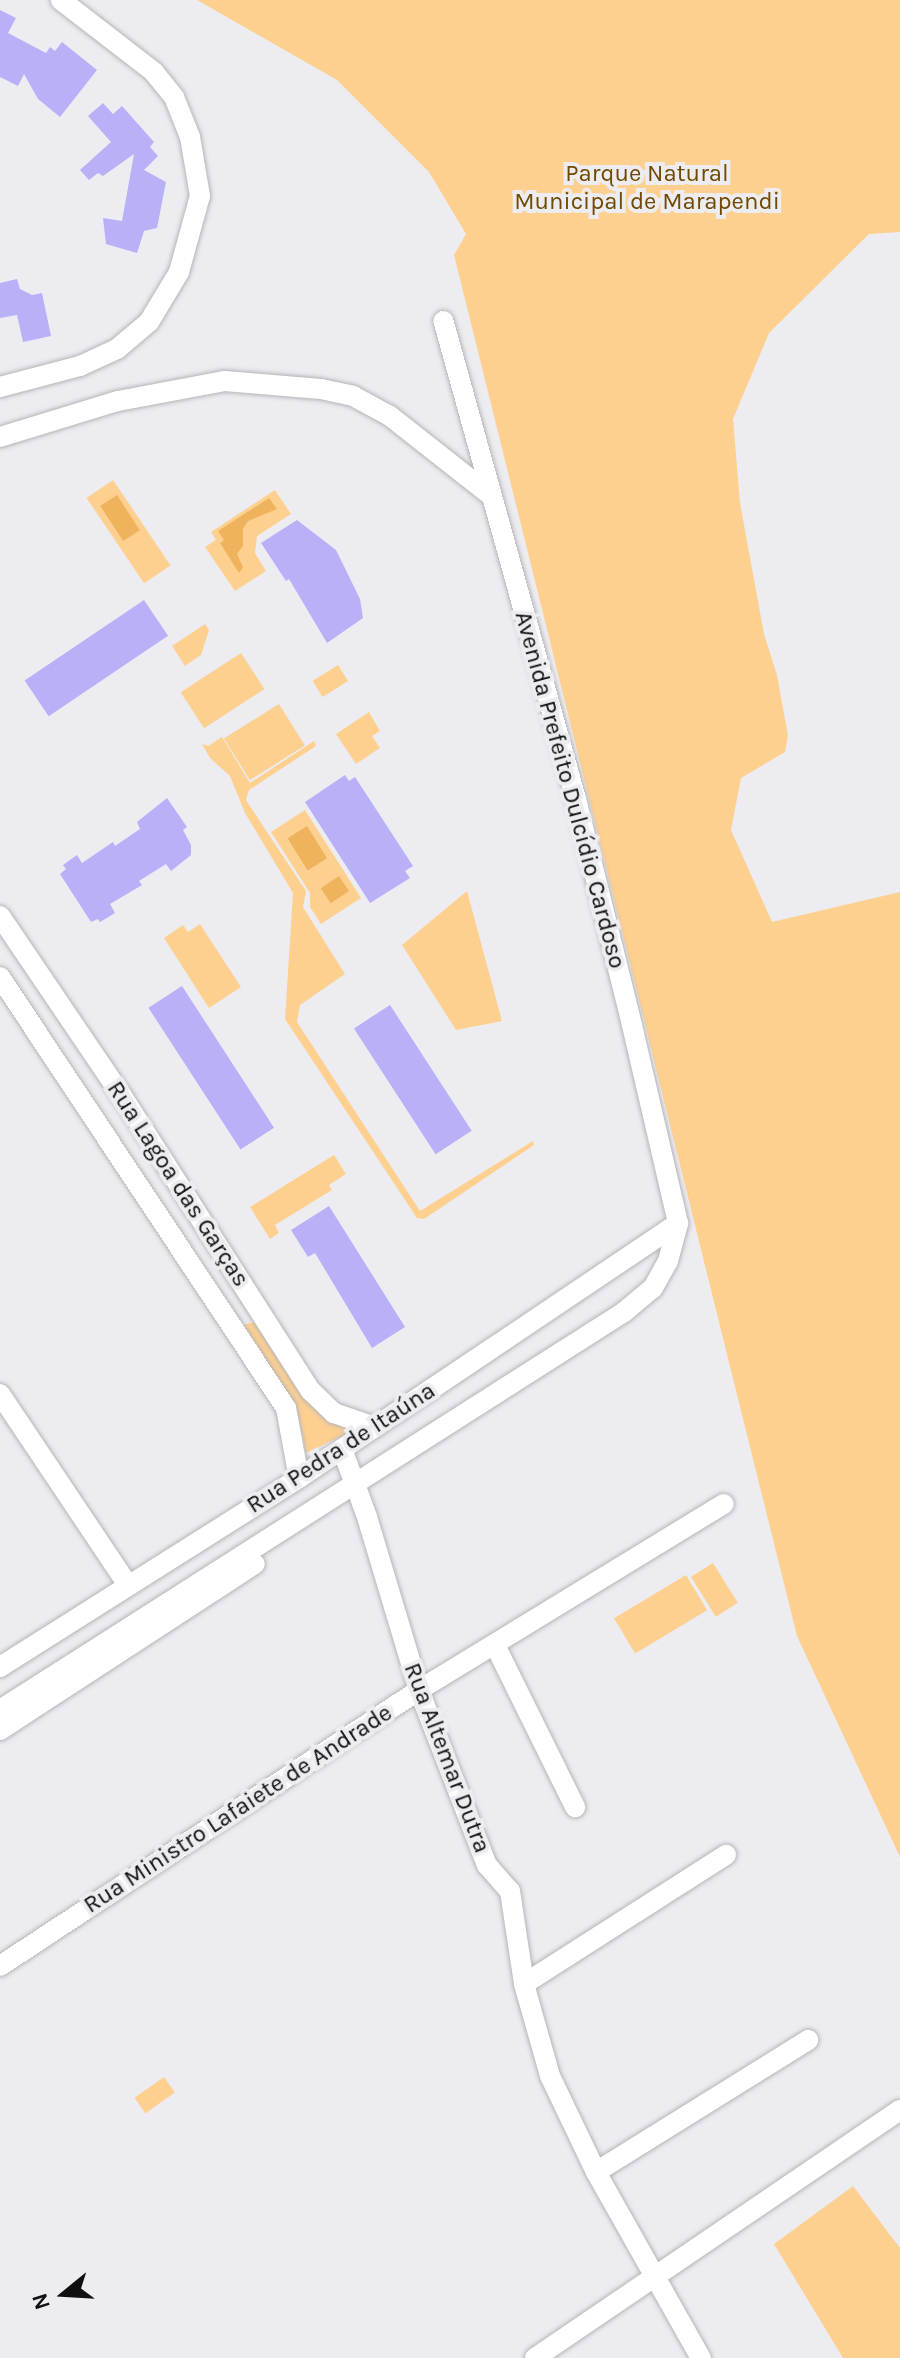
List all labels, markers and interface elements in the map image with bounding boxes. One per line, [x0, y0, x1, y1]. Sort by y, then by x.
park label: Parque Natural Municipal de Marapendi [514, 160, 780, 216]
street label: Avenida Prefeito Dulcídio Cardoso [508, 608, 632, 972]
street label: Rua Lagoa das Garças [101, 1076, 255, 1292]
street label: Rua Pedra de Itaúna [241, 1376, 441, 1520]
street label: Rua Altemar Dutra [397, 1659, 497, 1857]
street label: Rua Ministro Lafaiete de Andrade [78, 1698, 398, 1920]
north arrow [24, 2254, 104, 2334]
text: N [26, 2290, 56, 2313]

